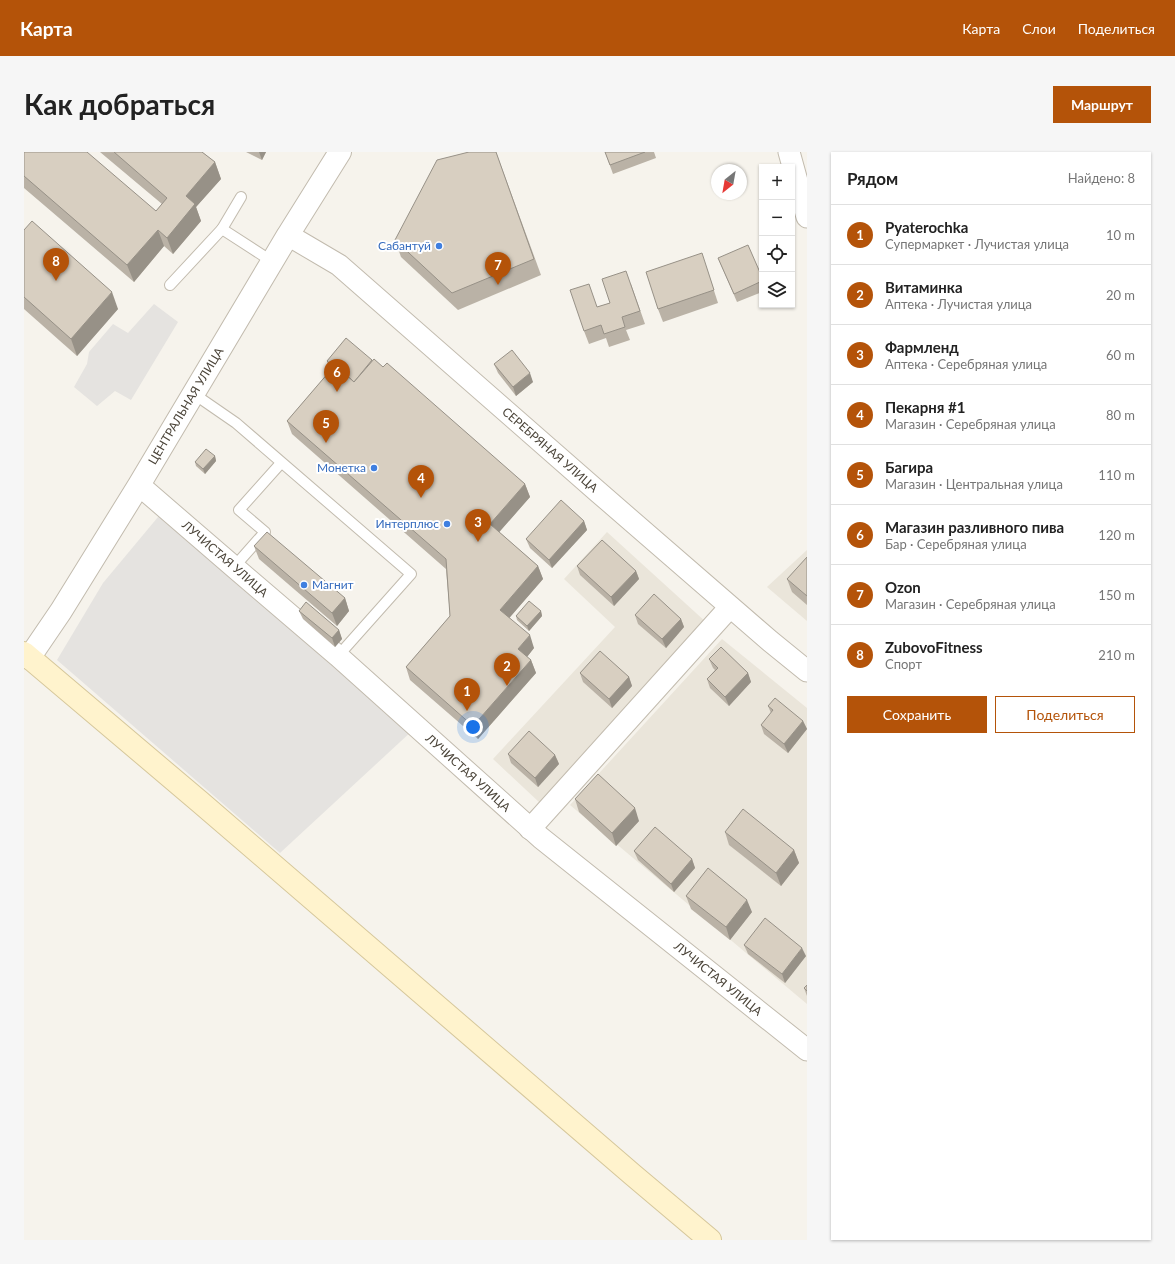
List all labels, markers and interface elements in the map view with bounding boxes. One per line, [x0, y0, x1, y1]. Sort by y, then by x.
text: Карта [20, 17, 73, 40]
text: Карта [962, 20, 1000, 37]
text: Слои [1022, 20, 1056, 37]
text: Поделиться [1078, 20, 1155, 37]
button: Маршрут [1053, 86, 1151, 123]
text: Как добраться [24, 87, 215, 121]
north arrow [711, 164, 747, 200]
map controls [759, 164, 795, 308]
button: + [759, 164, 795, 200]
text: Рядом [847, 168, 898, 189]
text: Найдено: 8 [1068, 170, 1135, 186]
button: − [759, 200, 795, 236]
text: Pyaterochka [885, 218, 968, 236]
text: 1 [856, 227, 864, 243]
text: 10 m [1106, 227, 1135, 243]
button: locate [759, 236, 795, 272]
text: Супермаркет · Лучистая улица [885, 236, 1069, 252]
place label: Сабантуй [378, 238, 431, 253]
marker: Сабантуй [434, 241, 444, 251]
pin: 8 [43, 248, 69, 281]
pin: 7 [485, 252, 511, 285]
button: layers [759, 272, 795, 308]
text: Витаминка [885, 278, 963, 296]
text: 2 [856, 287, 864, 303]
text: 20 m [1106, 287, 1135, 303]
text: Аптека · Лучистая улица [885, 296, 1032, 312]
text: Фармленд [885, 338, 959, 356]
street label: ЦЕНТРАЛЬНАЯ УЛИЦА [145, 344, 227, 467]
text: 3 [856, 347, 864, 363]
text: 60 m [1106, 347, 1135, 363]
text: Аптека · Серебряная улица [885, 356, 1047, 372]
pin: 6 [324, 359, 350, 392]
text: Пекарня #1 [885, 398, 965, 416]
street label: СЕРЕБРЯНАЯ УЛИЦА [499, 404, 602, 496]
text: 4 [856, 407, 864, 423]
text: 80 m [1106, 407, 1135, 423]
pin: 5 [313, 410, 339, 443]
text: Магазин · Серебряная улица [885, 416, 1056, 432]
text: Багира [885, 458, 933, 476]
place label: Монетка [317, 460, 366, 475]
marker: Монетка [369, 463, 379, 473]
pin: 4 [408, 465, 434, 498]
text: 5 [856, 467, 864, 483]
text: 110 m [1098, 467, 1135, 483]
text: Магазин · Центральная улица [885, 476, 1063, 492]
pin: 3 [465, 509, 491, 542]
place label: Интерплюс [375, 516, 439, 531]
street label: ЛУЧИСТАЯ УЛИЦА [179, 517, 272, 601]
text: Магазин разливного пива [885, 518, 1064, 536]
marker: Интерплюс [442, 519, 452, 529]
text: 6 [856, 527, 864, 543]
text: 120 m [1098, 527, 1135, 543]
text: Бар · Серебряная улица [885, 536, 1027, 552]
place label: Магнит [312, 577, 354, 592]
text: Ozon [885, 578, 921, 596]
marker: Магнит [299, 580, 309, 590]
text: 7 [856, 587, 864, 603]
text: 150 m [1098, 587, 1135, 603]
text: Магазин · Серебряная улица [885, 596, 1056, 612]
text: ZubovoFitness [885, 638, 983, 656]
text: 8 [856, 647, 864, 663]
text: 210 m [1098, 647, 1135, 663]
pin: 2 [494, 653, 520, 686]
text: Спорт [885, 656, 922, 672]
pin: 1 [454, 678, 480, 711]
button: Сохранить [847, 696, 987, 733]
button: Поделиться [995, 696, 1135, 733]
your location [463, 717, 483, 737]
street label: ЛУЧИСТАЯ УЛИЦА [422, 730, 514, 815]
street label: ЛУЧИСТАЯ УЛИЦА [671, 938, 766, 1019]

